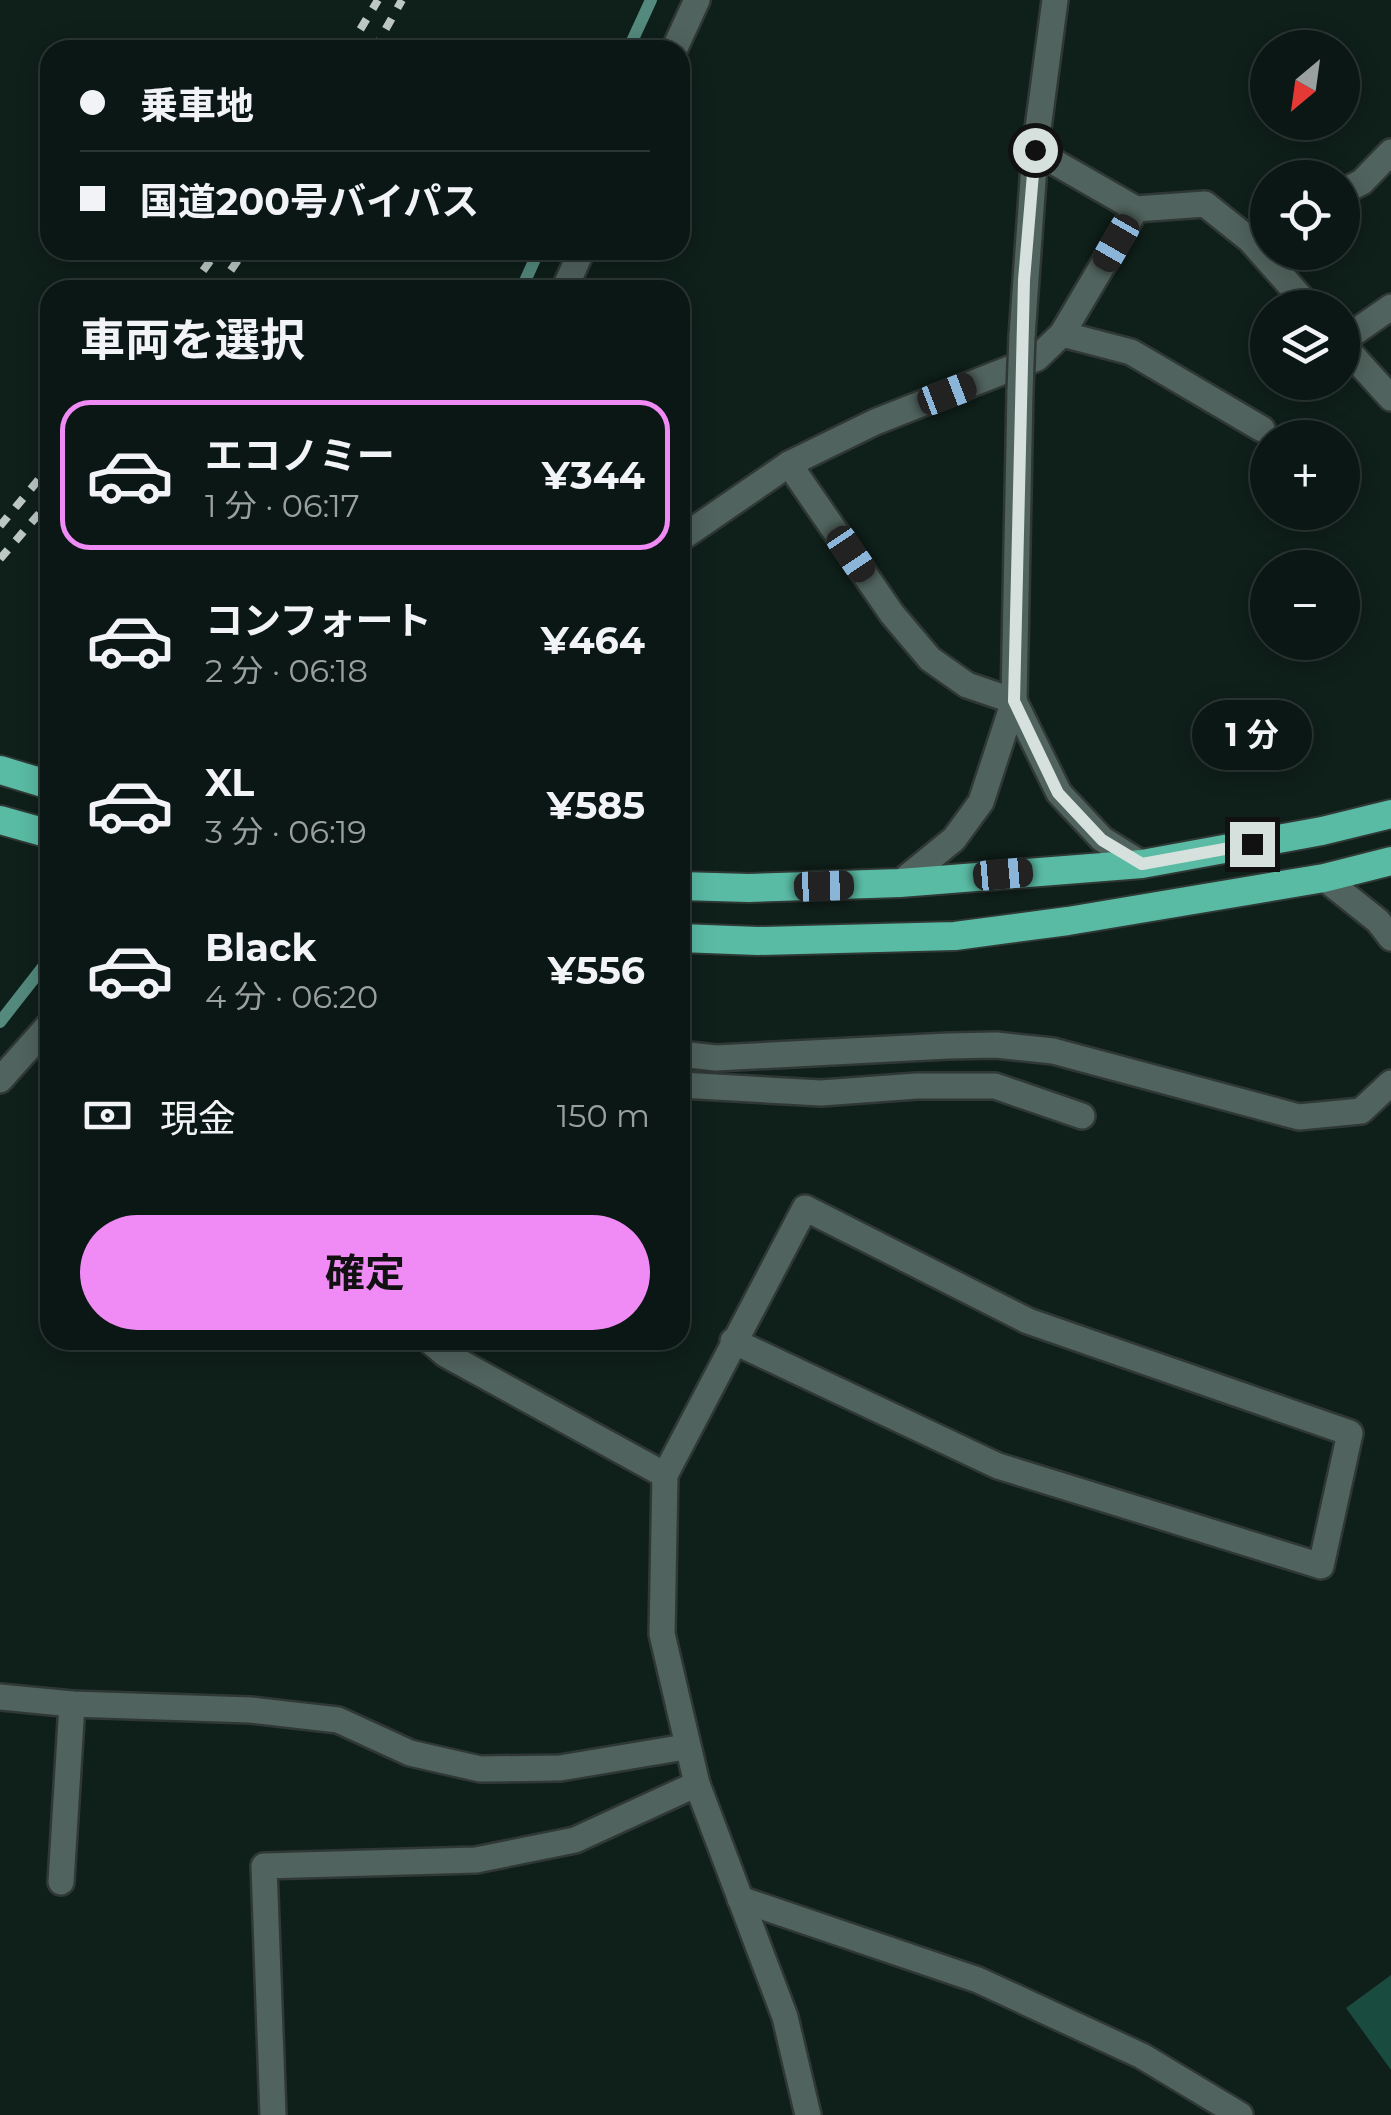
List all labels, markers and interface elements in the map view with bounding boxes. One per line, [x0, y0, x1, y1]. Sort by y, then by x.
north arrow [1250, 30, 1360, 140]
map controls [1250, 30, 1360, 660]
text: 乗車地 [140, 82, 254, 129]
route start [1013, 128, 1058, 173]
button: locate [1250, 160, 1360, 270]
text: 国道200号バイパス [140, 178, 479, 225]
car [1088, 210, 1144, 276]
button: layers [1250, 290, 1360, 400]
text: 車両を選択 [80, 312, 305, 367]
car [914, 369, 980, 419]
button: + [1250, 420, 1360, 530]
icon: car [85, 430, 175, 520]
text: エコノミー [205, 432, 395, 479]
text: ¥344 [542, 452, 645, 499]
text: 1 分 · 06:17 [205, 486, 360, 525]
car [822, 521, 880, 587]
button: − [1250, 550, 1360, 660]
icon: car [85, 595, 175, 685]
text: コンフォート [205, 597, 432, 644]
text: ¥464 [541, 617, 645, 664]
text: 2 分 · 06:18 [205, 651, 368, 690]
callout: 1 分 [1192, 699, 1312, 769]
text: 1 分 [1225, 715, 1279, 754]
text: XL [205, 759, 254, 806]
icon: car [85, 760, 175, 850]
text: ¥585 [547, 782, 645, 829]
text: 3 分 · 06:19 [205, 812, 367, 851]
route end [1230, 822, 1275, 867]
car [972, 856, 1034, 892]
car [793, 870, 855, 902]
text: Black [205, 924, 316, 971]
icon: car [85, 925, 175, 1015]
text: ¥556 [548, 947, 645, 994]
text: 4 分 · 06:20 [205, 977, 378, 1016]
icon: cash [80, 1088, 135, 1143]
text: 現金 [160, 1095, 236, 1142]
text: 150 m [557, 1096, 650, 1135]
button: 確定 [80, 1215, 650, 1330]

